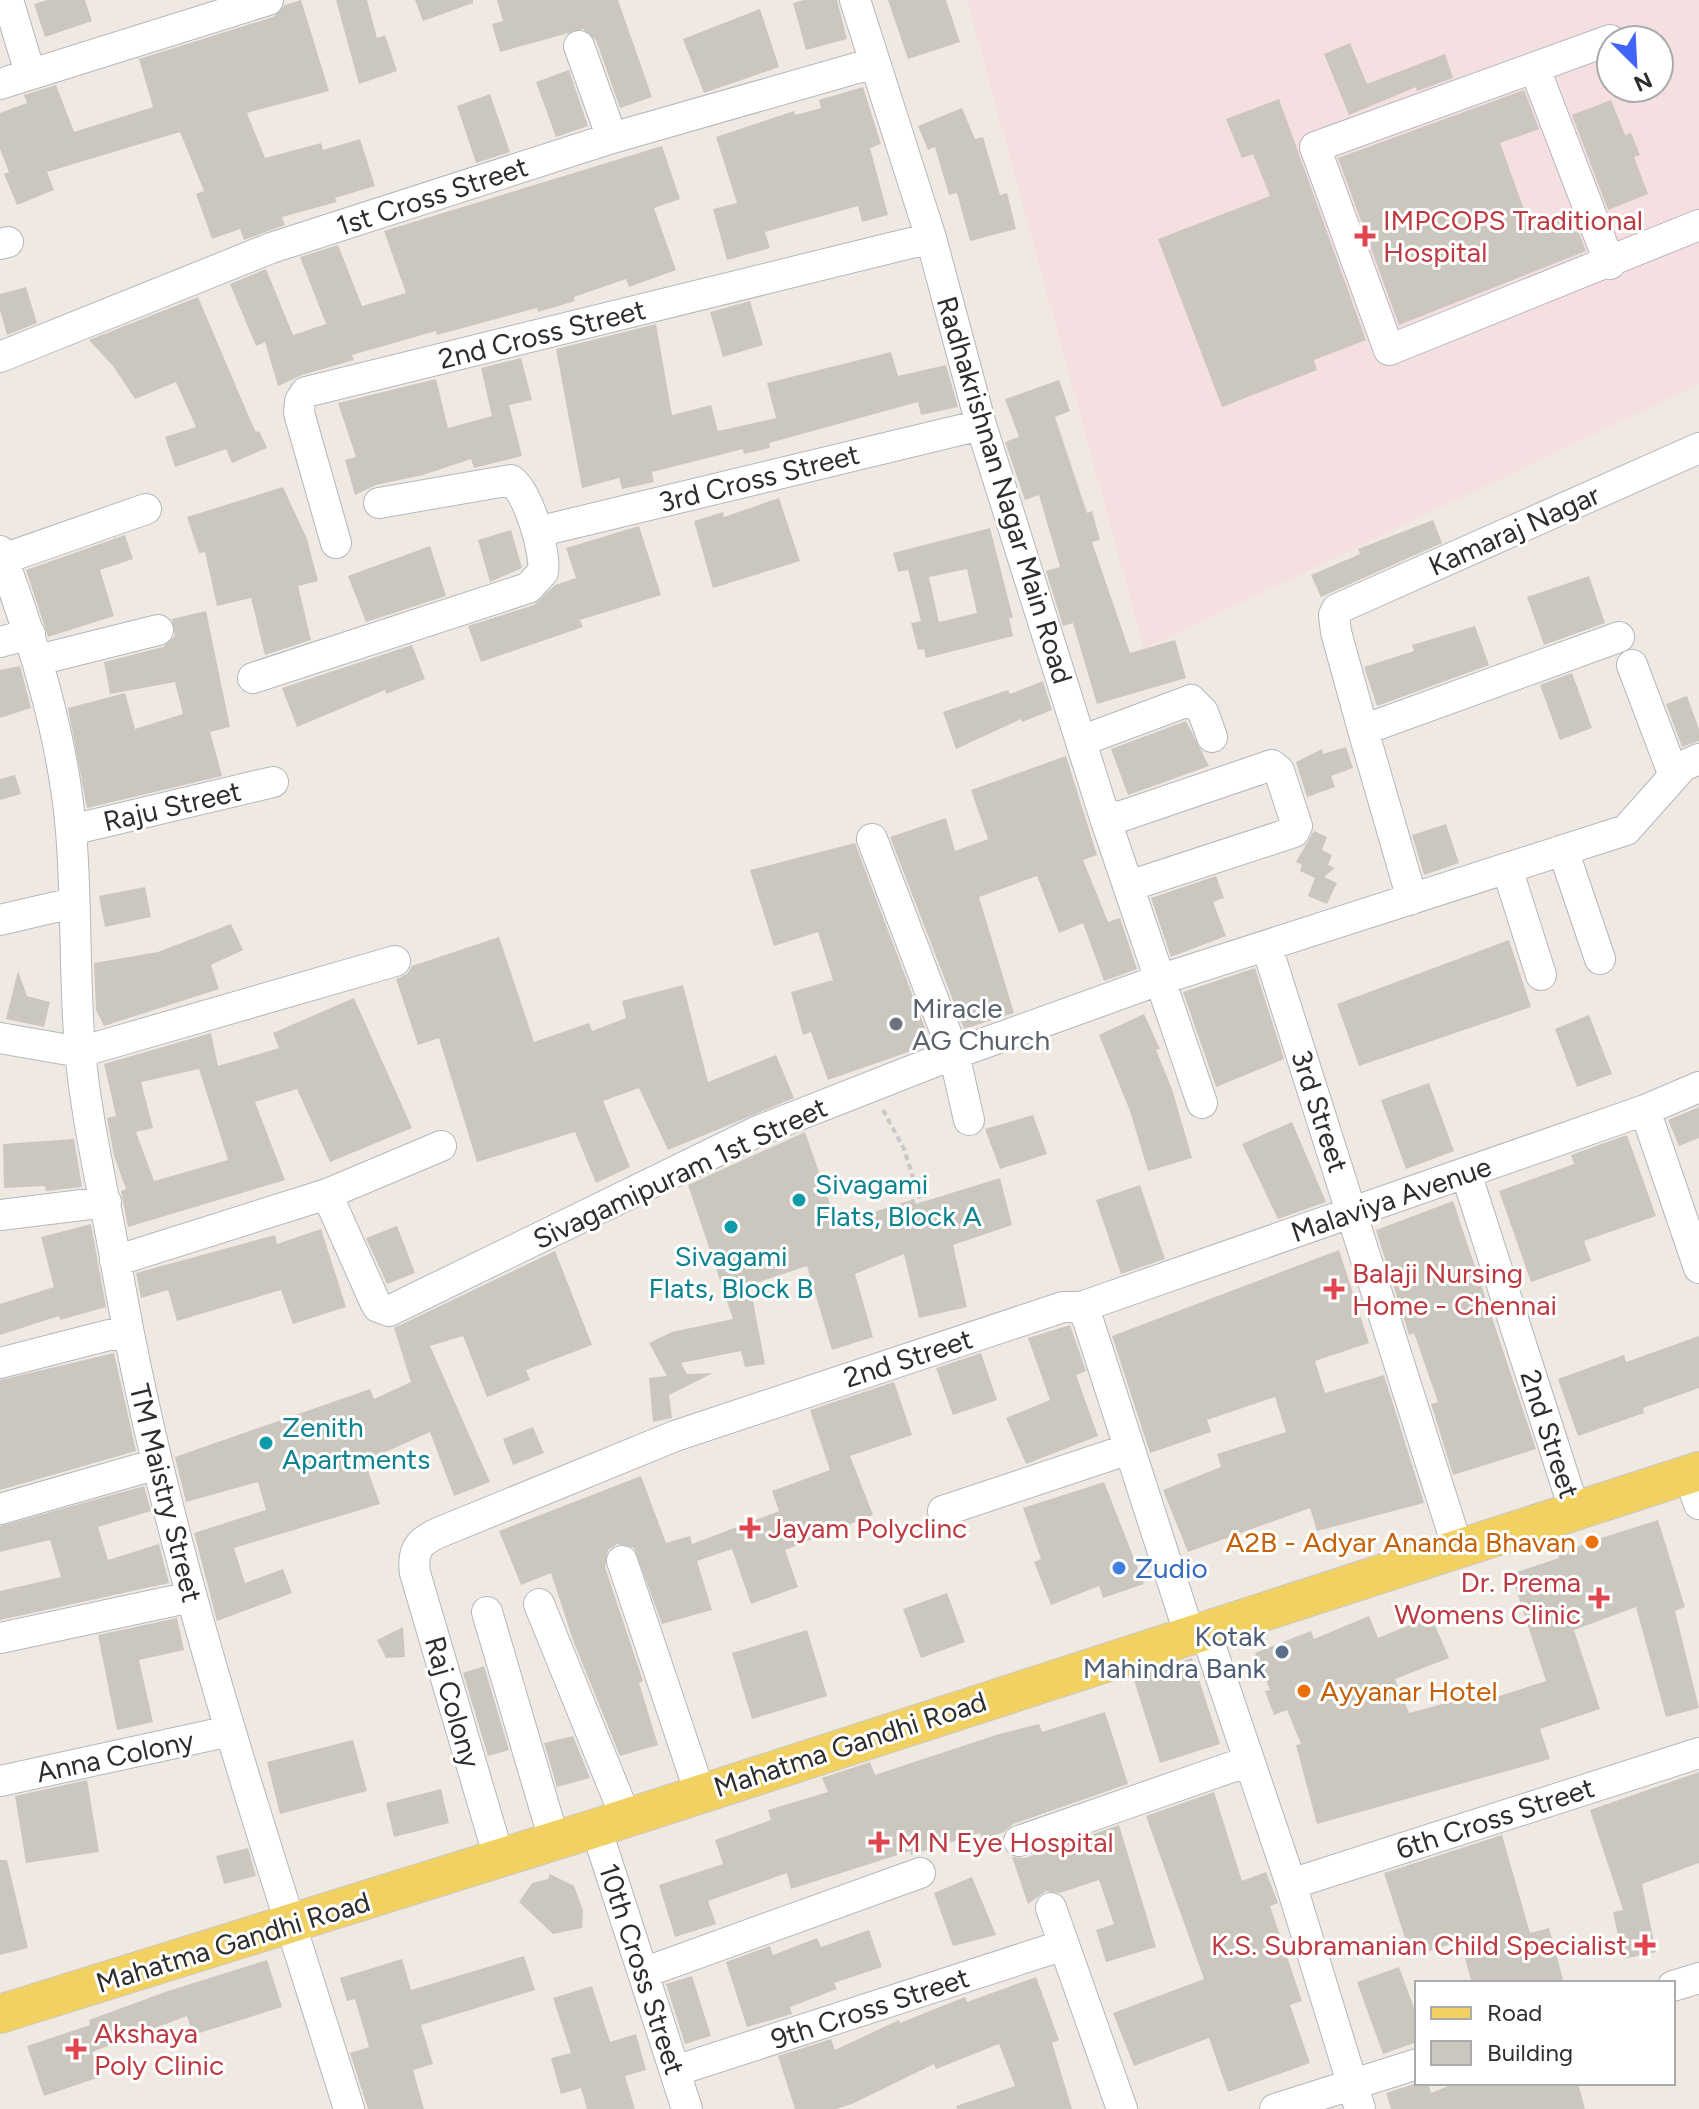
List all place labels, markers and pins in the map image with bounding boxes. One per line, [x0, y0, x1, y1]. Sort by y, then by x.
place label: IMPCOPS Traditional Hospital [1383, 203, 1643, 269]
marker: IMPCOPS Traditional Hospital [1354, 225, 1376, 247]
place label: Miracle AG Church [912, 991, 1050, 1057]
marker: Miracle AG Church [887, 1015, 905, 1033]
place label: Sivagami Flats, Block A [815, 1167, 982, 1233]
marker: Sivagami Flats, Block A [790, 1191, 808, 1209]
marker: Sivagami Flats, Block B [722, 1218, 740, 1236]
place label: Sivagami Flats, Block B [649, 1239, 813, 1305]
place label: Balaji Nursing Home - Chennai [1352, 1256, 1557, 1322]
marker: Balaji Nursing Home - Chennai [1323, 1278, 1345, 1300]
place label: Zenith Apartments [282, 1410, 430, 1476]
marker: Zenith Apartments [257, 1434, 275, 1452]
place label: Jayam Polyclinc [768, 1511, 967, 1545]
marker: Jayam Polyclinc [739, 1517, 761, 1539]
place label: A2B - Adyar Ananda Bhavan [1226, 1525, 1576, 1559]
marker: A2B - Adyar Ananda Bhavan [1583, 1533, 1601, 1551]
place label: Zudio [1135, 1551, 1208, 1585]
marker: Zudio [1110, 1559, 1128, 1577]
place label: Dr. Prema Womens Clinic [1394, 1565, 1581, 1631]
marker: Dr. Prema Womens Clinic [1588, 1587, 1610, 1609]
place label: Kotak Mahindra Bank [1083, 1619, 1266, 1685]
marker: Kotak Mahindra Bank [1273, 1643, 1291, 1661]
place label: Ayyanar Hotel [1320, 1674, 1498, 1708]
marker: Ayyanar Hotel [1295, 1682, 1313, 1700]
place label: M N Eye Hospital [897, 1825, 1114, 1859]
marker: M N Eye Hospital [868, 1831, 890, 1853]
place label: K.S. Subramanian Child Specialist [1211, 1928, 1627, 1962]
marker: K.S. Subramanian Child Specialist [1634, 1934, 1656, 1956]
place label: Akshaya Poly Clinic [94, 2016, 224, 2082]
marker: Akshaya Poly Clinic [65, 2038, 87, 2060]

